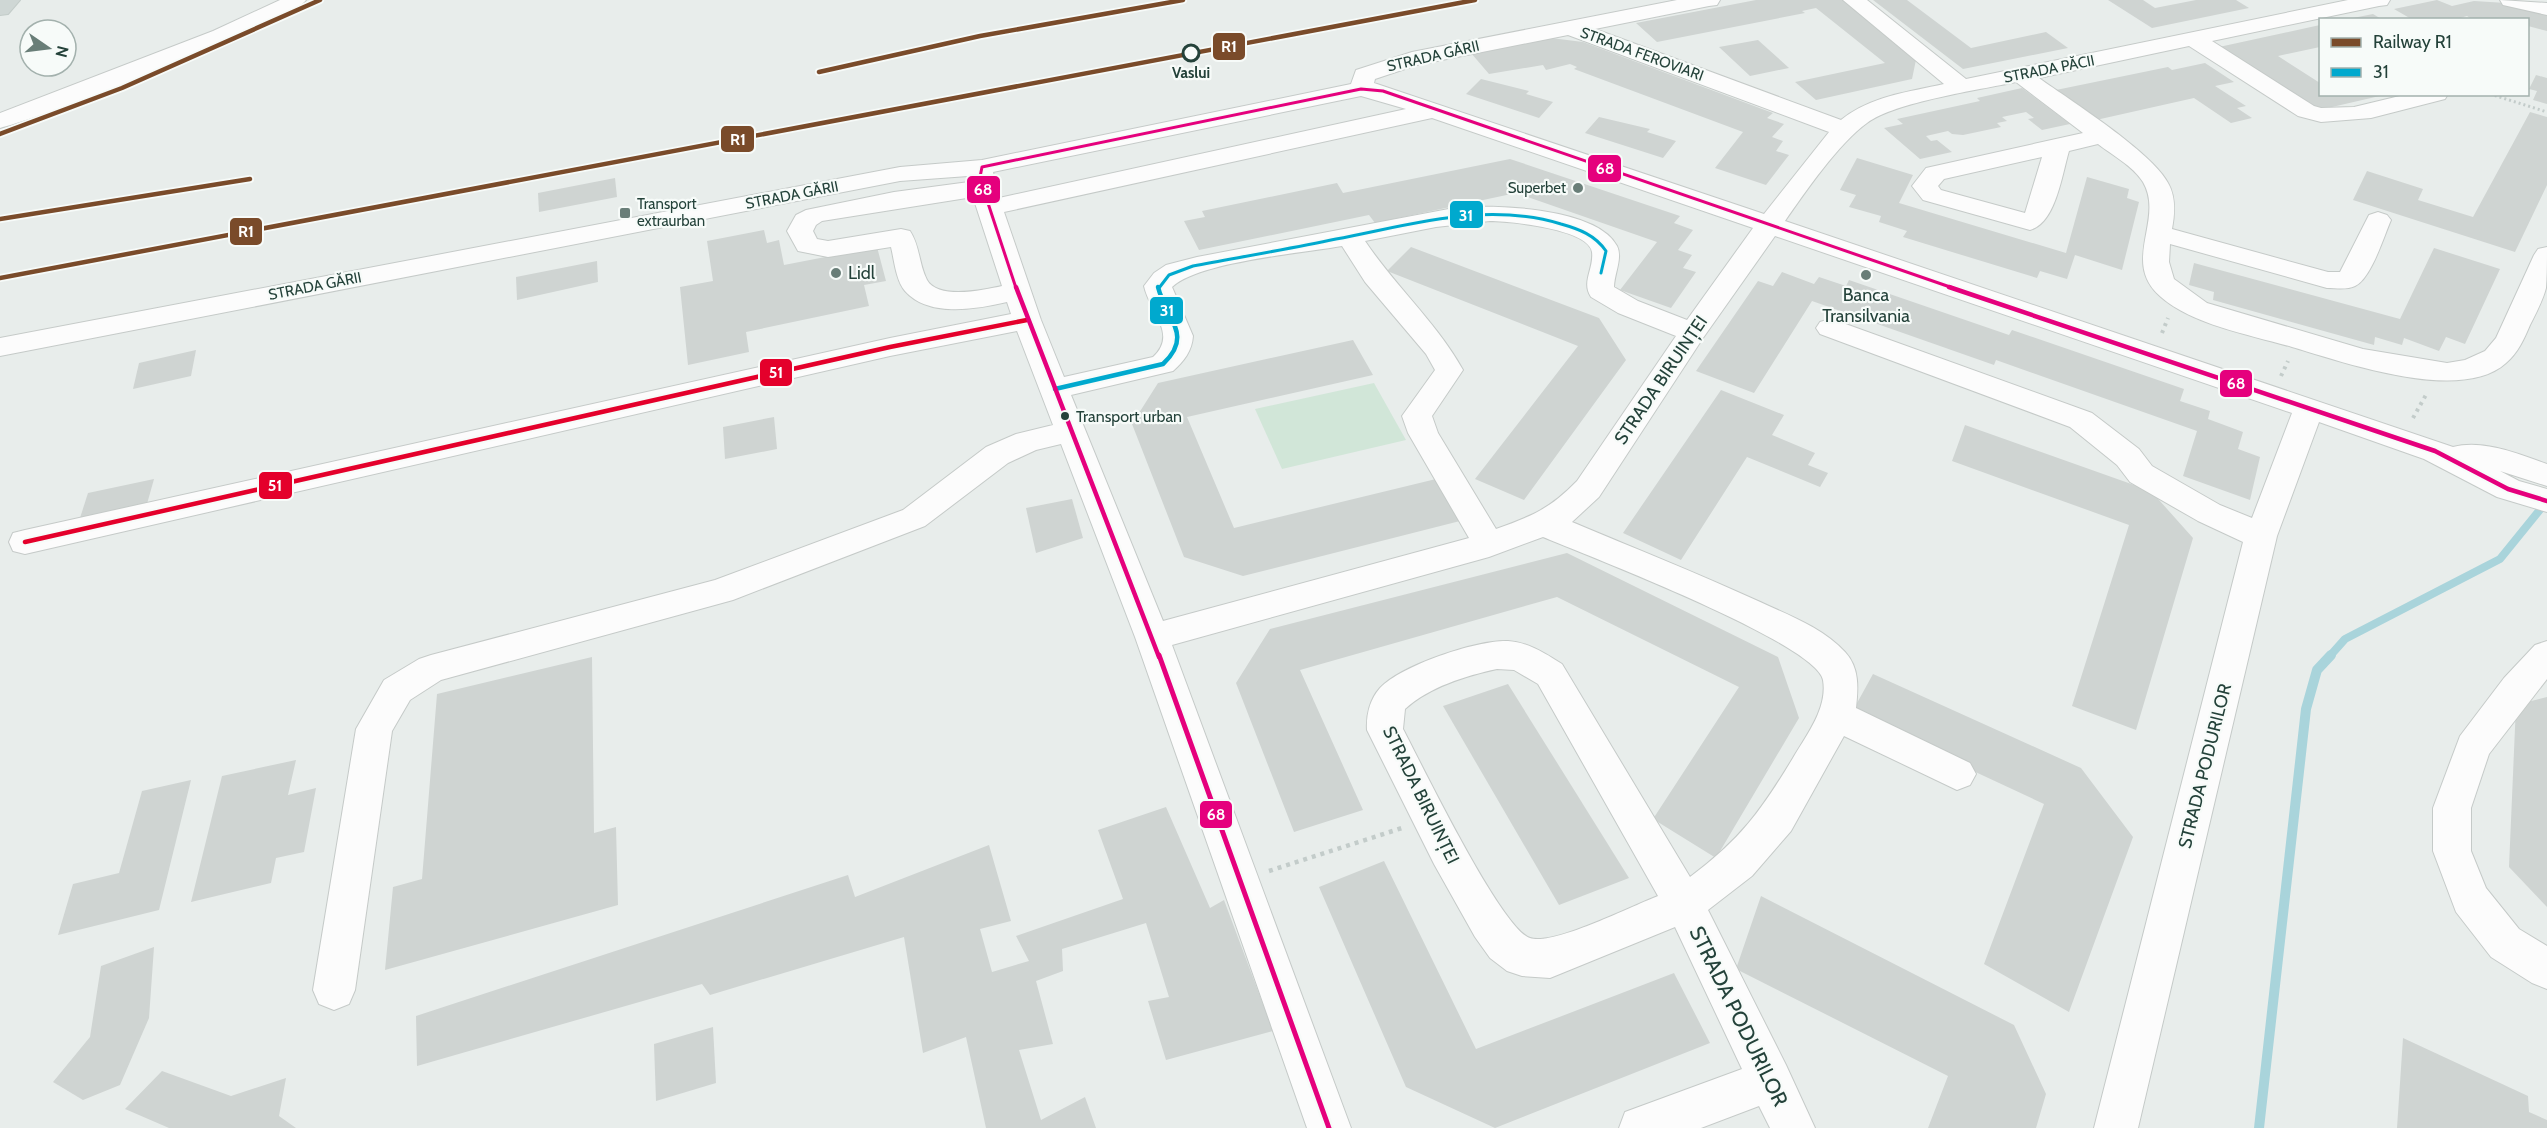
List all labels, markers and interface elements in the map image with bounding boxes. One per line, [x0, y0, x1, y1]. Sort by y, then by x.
north arrow [18, 18, 78, 78]
legend [2319, 18, 2529, 96]
street label: STRADA FEROVIARI [1578, 23, 1706, 85]
text: Railway R1 [2373, 31, 2452, 53]
line badge: R1 [1212, 32, 1246, 61]
text: R1 [1221, 37, 1237, 56]
street label: STRADA GĂRII [1385, 37, 1481, 75]
text: N [51, 44, 73, 59]
marker: Vaslui [1182, 44, 1200, 62]
street label: STRADA PĂCII [2002, 51, 2096, 87]
text: 31 [2373, 61, 2389, 83]
place label: Vaslui [1172, 64, 1210, 82]
line badge: R1 [720, 125, 755, 153]
text: R1 [730, 130, 746, 149]
line badge: 68 [1587, 154, 1622, 183]
text: 68 [1596, 159, 1614, 178]
line badge: 68 [966, 175, 1001, 204]
street label: STRADA GĂRII [744, 177, 840, 213]
place label: Superbet [1508, 179, 1566, 197]
text: 68 [974, 180, 992, 199]
marker: Superbet [1571, 181, 1585, 195]
place label: Transport extraurban [637, 195, 705, 230]
line badge: 31 [1449, 200, 1484, 229]
marker: Transport extraurban [618, 206, 632, 220]
text: 31 [1459, 206, 1473, 225]
line badge: R1 [229, 217, 263, 246]
text: R1 [238, 222, 254, 241]
place label: Lidl [848, 262, 876, 284]
marker: Lidl [829, 266, 843, 280]
street label: STRADA GĂRII [267, 268, 363, 304]
marker: Banca Transilvania [1859, 268, 1873, 282]
place label: Banca Transilvania [1822, 284, 1910, 327]
line badge: 31 [1149, 296, 1184, 325]
text: 31 [1160, 301, 1174, 320]
street label: STRADA BIRUINȚEI [1610, 311, 1713, 449]
line badge: 51 [759, 358, 793, 387]
text: 51 [769, 363, 783, 382]
line badge: 68 [2219, 369, 2253, 398]
text: 68 [2227, 374, 2245, 393]
place label: Transport urban [1076, 407, 1182, 426]
marker: Transport urban [1059, 410, 1071, 422]
line badge: 51 [258, 471, 293, 500]
text: 51 [268, 476, 282, 495]
street label: STRADA PODURILOR [2174, 681, 2236, 851]
street label: STRADA BIRUINȚEI [1377, 722, 1464, 868]
line badge: 68 [1199, 800, 1233, 829]
text: 68 [1207, 805, 1225, 824]
street label: STRADA PODURILOR [1685, 922, 1794, 1110]

